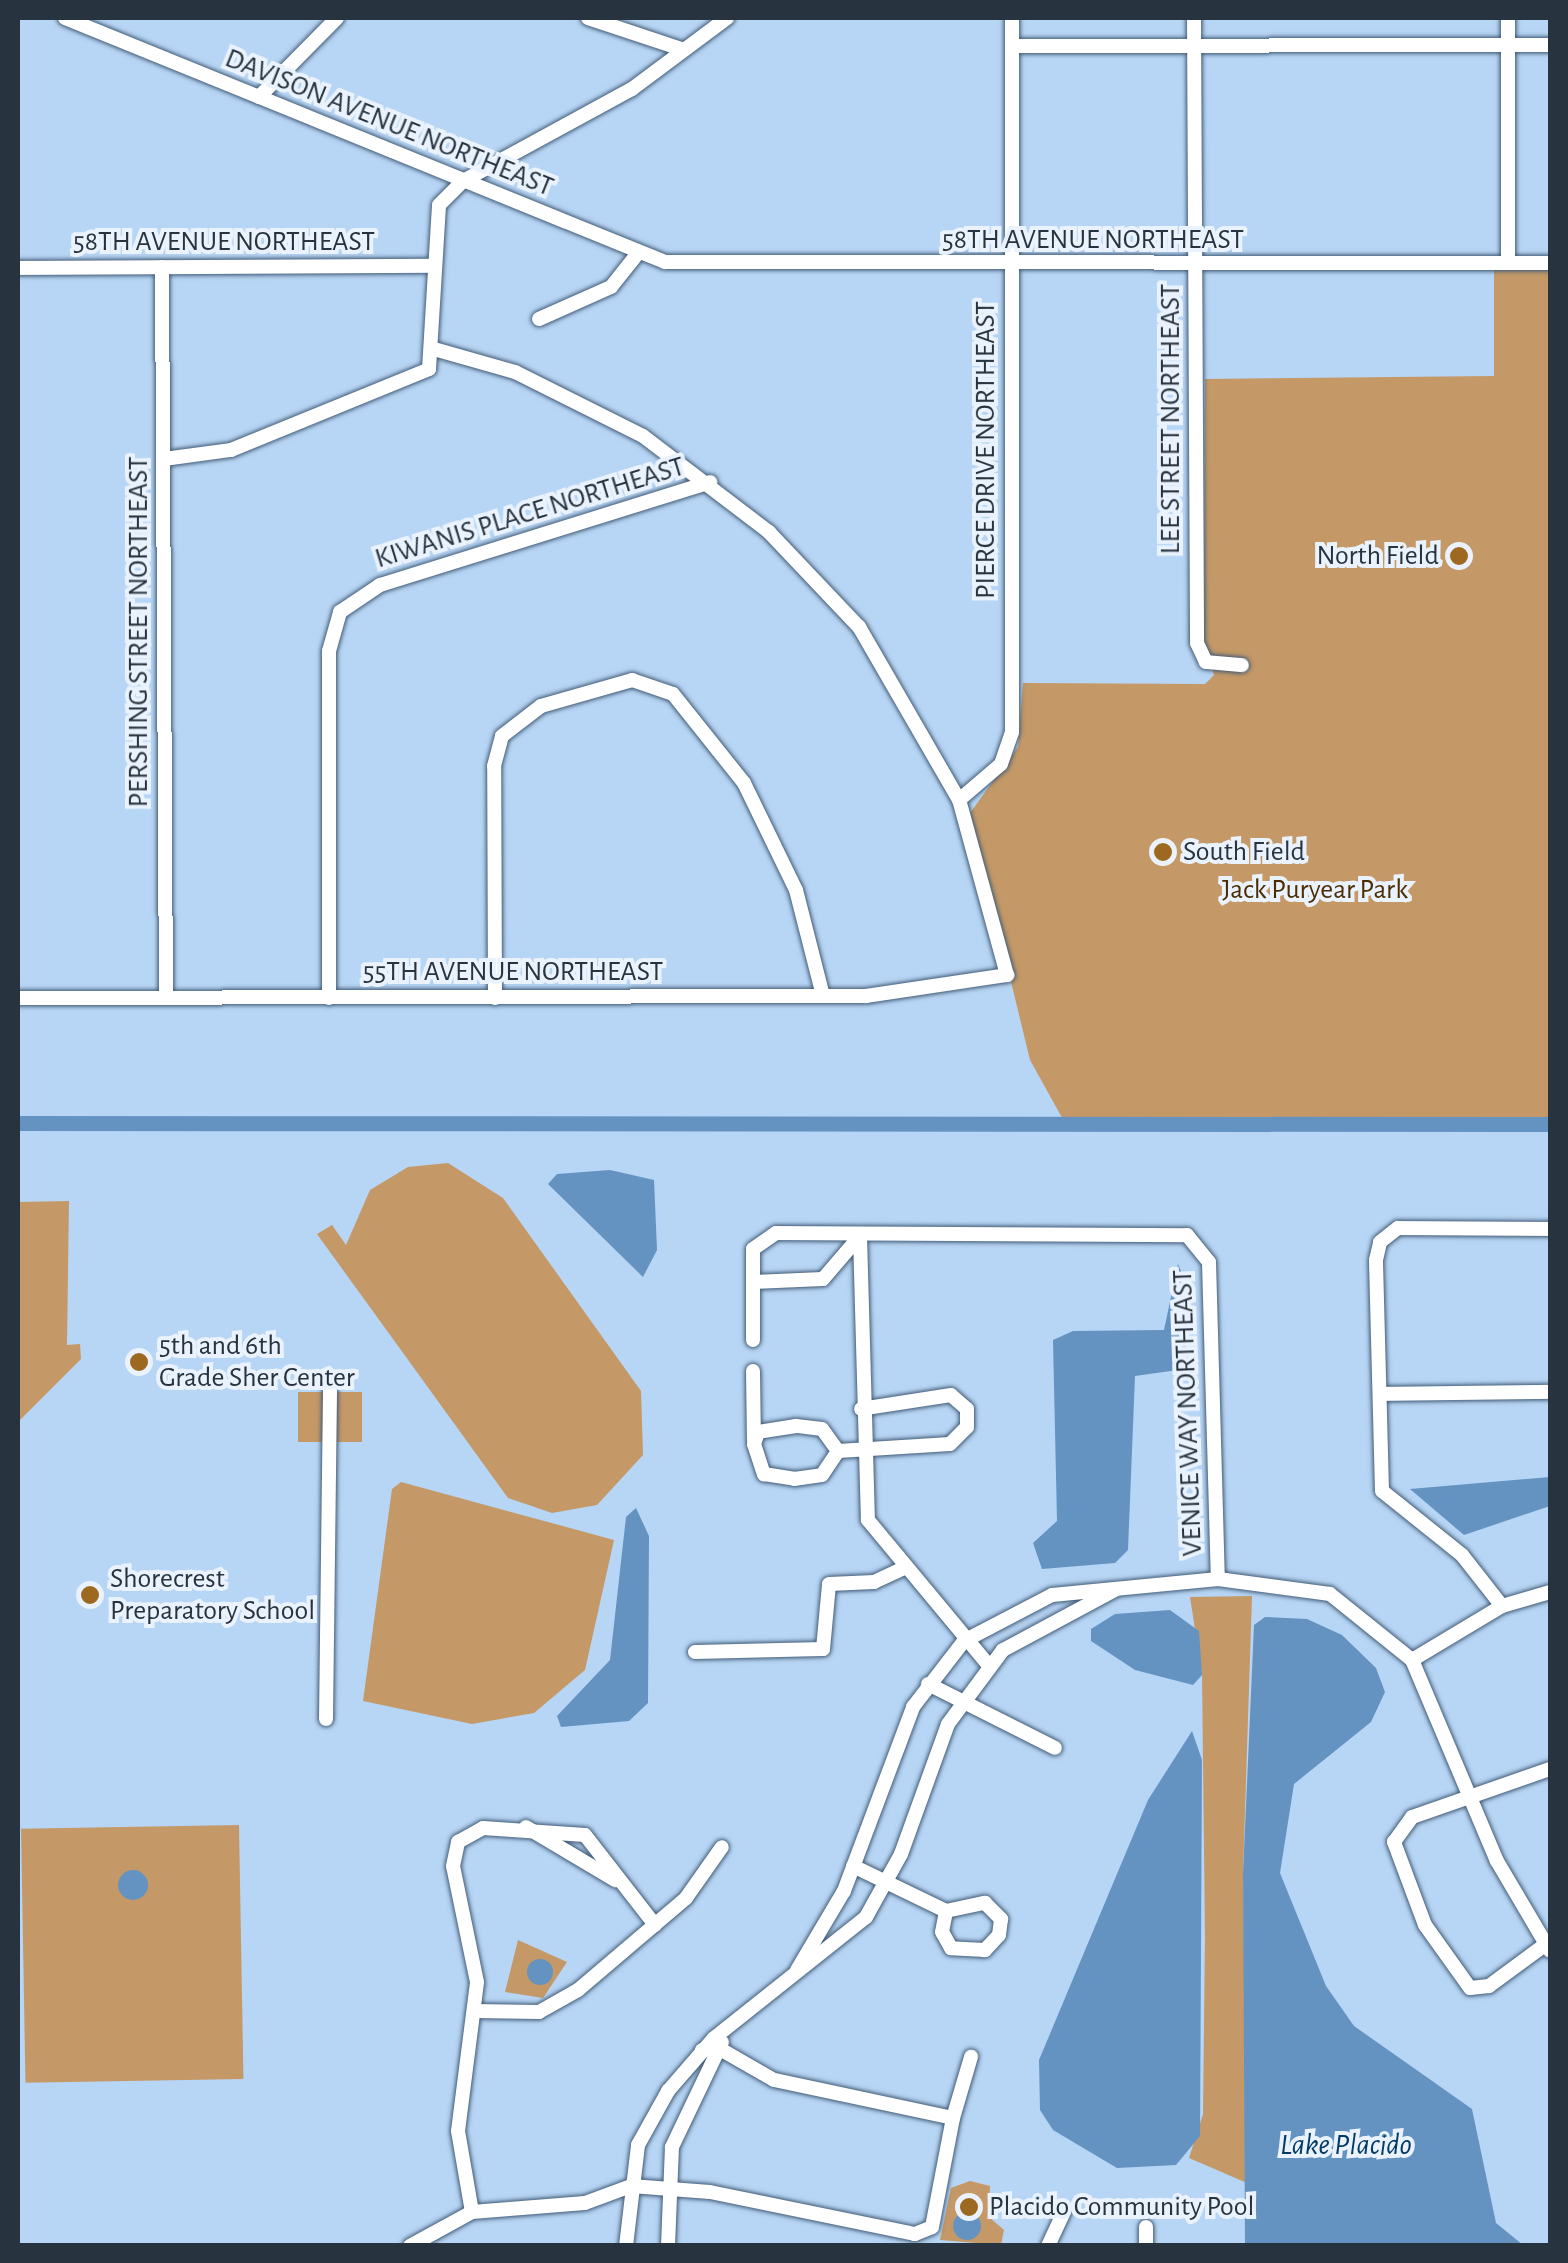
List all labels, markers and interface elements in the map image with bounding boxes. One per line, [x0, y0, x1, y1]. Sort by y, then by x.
street label: DAVISON AVENUE NORTHEAST [220, 42, 558, 204]
street label: 58TH AVENUE NORTHEAST [942, 223, 1244, 257]
street label: 58TH AVENUE NORTHEAST [73, 225, 375, 259]
street label: LEE STREET NORTHEAST [1154, 284, 1188, 554]
street label: PIERCE DRIVE NORTHEAST [969, 301, 1003, 599]
street label: KIWANIS PLACE NORTHEAST [371, 450, 689, 576]
street label: PERSHING STREET NORTHEAST [122, 457, 156, 807]
place label: North Field [1317, 539, 1439, 573]
marker: North Field [1448, 545, 1470, 567]
place label: South Field [1183, 835, 1305, 869]
marker: South Field [1152, 841, 1174, 863]
park label: Jack Puryear Park [1222, 873, 1408, 907]
street label: 55TH AVENUE NORTHEAST [363, 955, 663, 989]
street label: VENICE WAY NORTHEAST [1166, 1269, 1210, 1557]
place label: 5th and 6th Grade Sher Center [159, 1329, 355, 1395]
marker: 5th and 6th Grade Sher Center [128, 1351, 150, 1373]
place label: Shorecrest Preparatory School [110, 1562, 315, 1628]
marker: Shorecrest Preparatory School [79, 1584, 101, 1606]
water label: Lake Placido [1280, 2127, 1412, 2163]
place label: Placido Community Pool [989, 2190, 1254, 2224]
marker: Placido Community Pool [958, 2196, 980, 2218]

